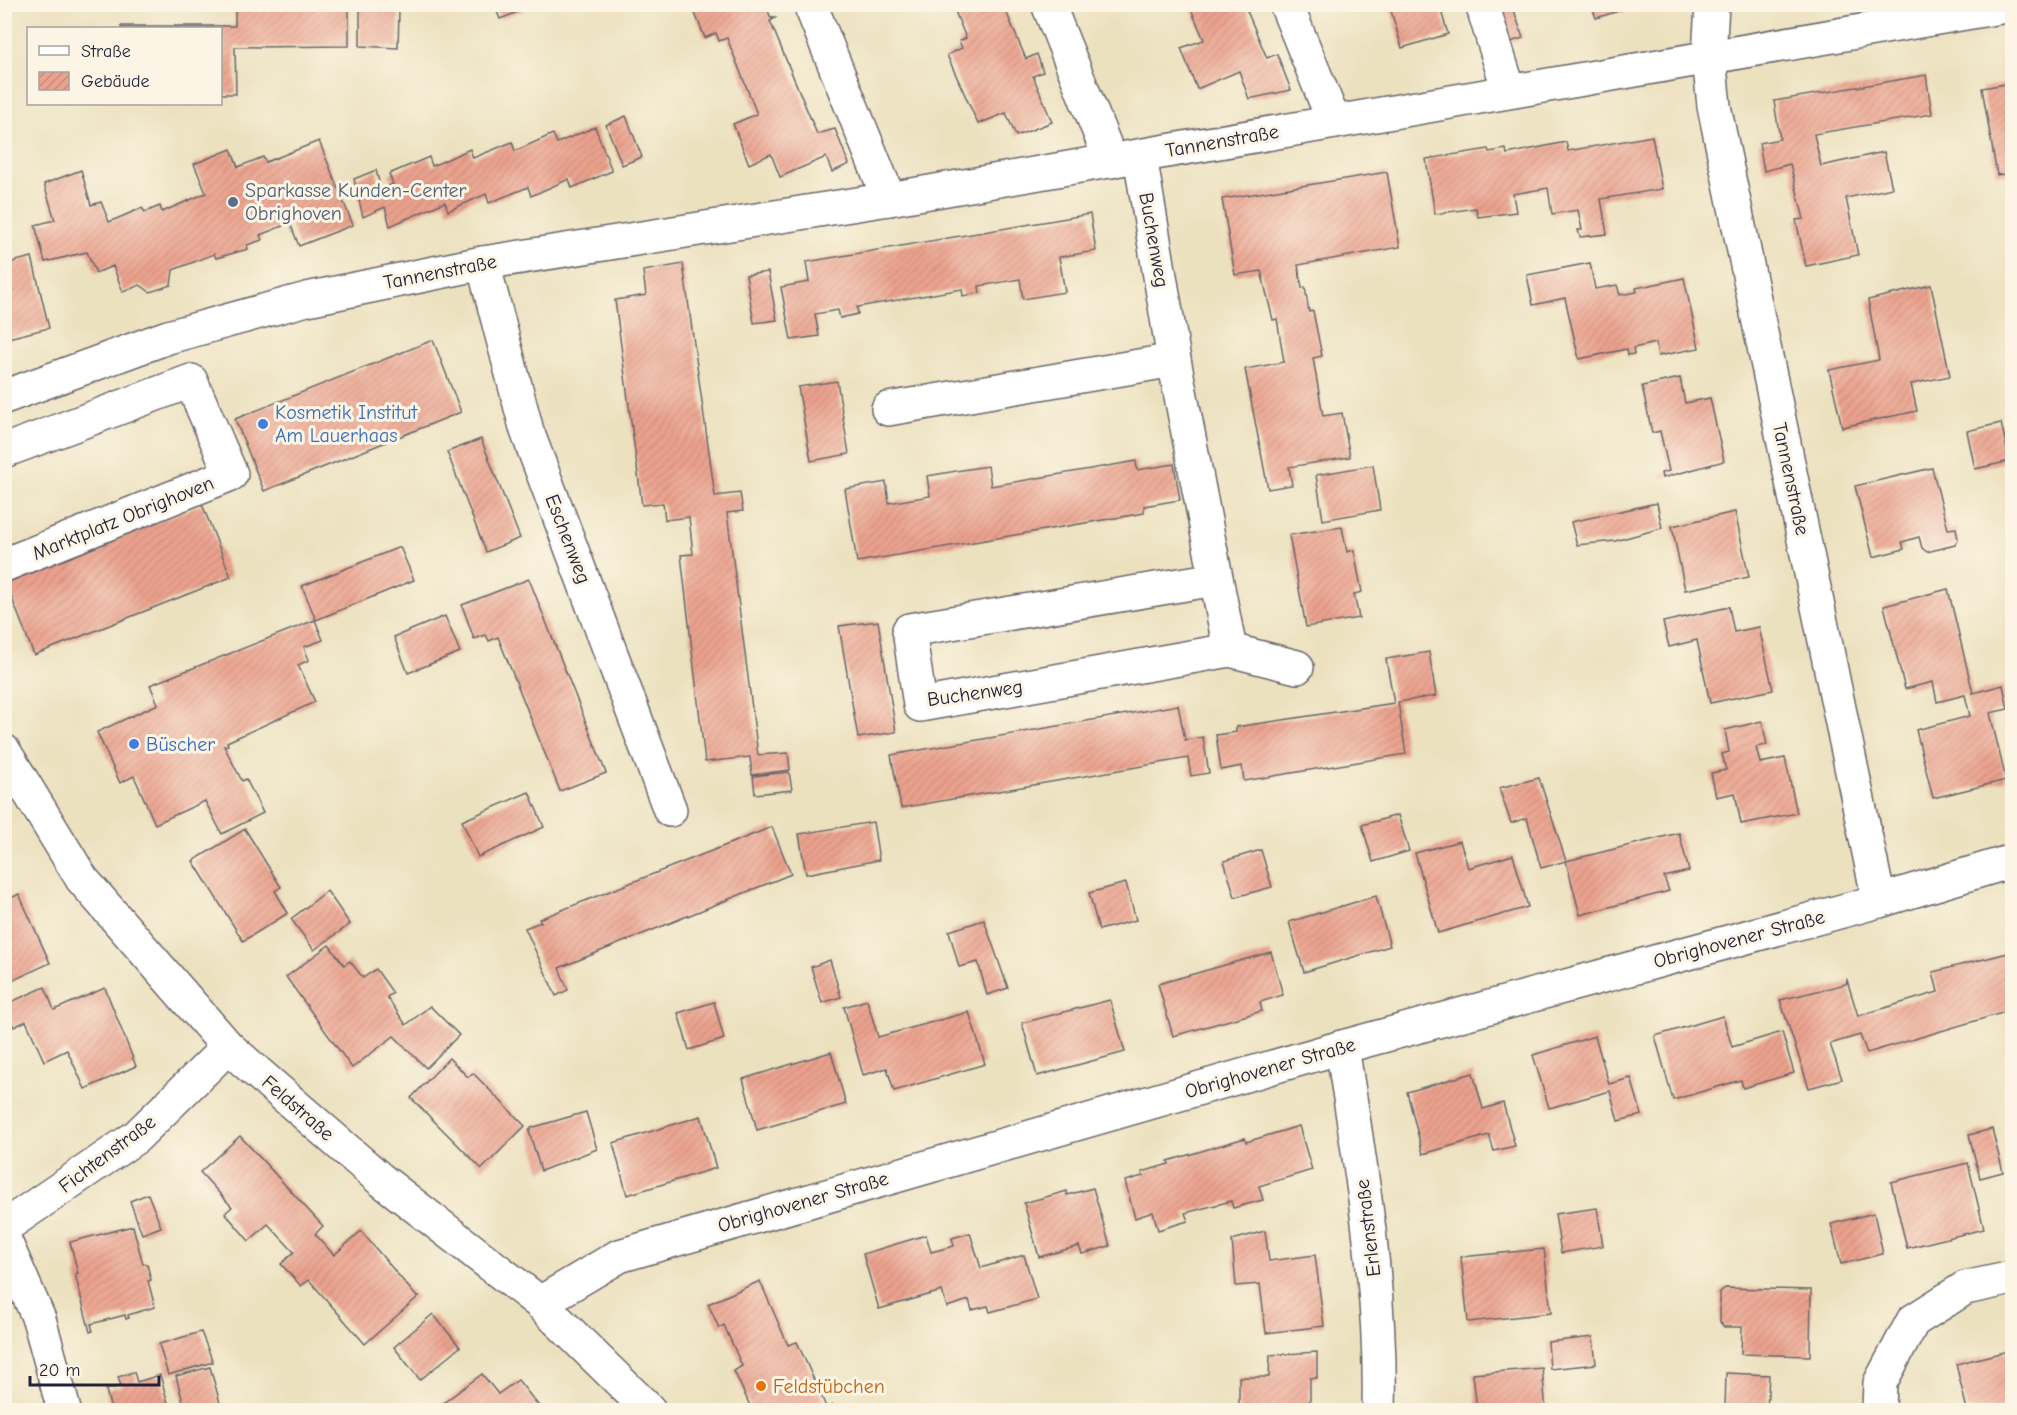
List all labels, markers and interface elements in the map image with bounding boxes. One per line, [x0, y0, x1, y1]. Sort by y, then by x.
legend [27, 27, 222, 105]
text: Straße [81, 41, 131, 62]
text: Gebäude [81, 71, 150, 92]
street label: Tannenstraße [1164, 120, 1280, 162]
place label: Sparkasse Kunden-Center Obrighoven [245, 179, 466, 225]
street label: Buchenweg [1134, 191, 1174, 289]
marker: Sparkasse Kunden-Center Obrighoven [226, 195, 240, 209]
street label: Tannenstraße [382, 250, 498, 294]
place label: Kosmetik Institut Am Lauerhaas [275, 401, 419, 447]
marker: Kosmetik Institut Am Lauerhaas [256, 417, 270, 431]
street label: Tannenstraße [1768, 421, 1814, 537]
street label: Marktplatz Obrighoven [29, 471, 217, 565]
street label: Eschenweg [540, 491, 596, 587]
street label: Buchenweg [926, 675, 1024, 711]
place label: Büscher [146, 733, 215, 756]
marker: Büscher [127, 737, 141, 751]
street label: Obrighovener Straße [1651, 905, 1827, 973]
street label: Obrighovener Straße [1182, 1033, 1358, 1103]
street label: Feldstraße [257, 1070, 339, 1146]
street label: Fichtenstraße [54, 1110, 160, 1198]
street label: Obrighovener Straße [715, 1167, 891, 1237]
street label: Erlenstraße [1351, 1178, 1385, 1278]
scale bar [30, 1349, 159, 1387]
text: 20 m [39, 1360, 80, 1381]
place label: Feldstübchen [773, 1375, 885, 1398]
marker: Feldstübchen [754, 1379, 768, 1393]

